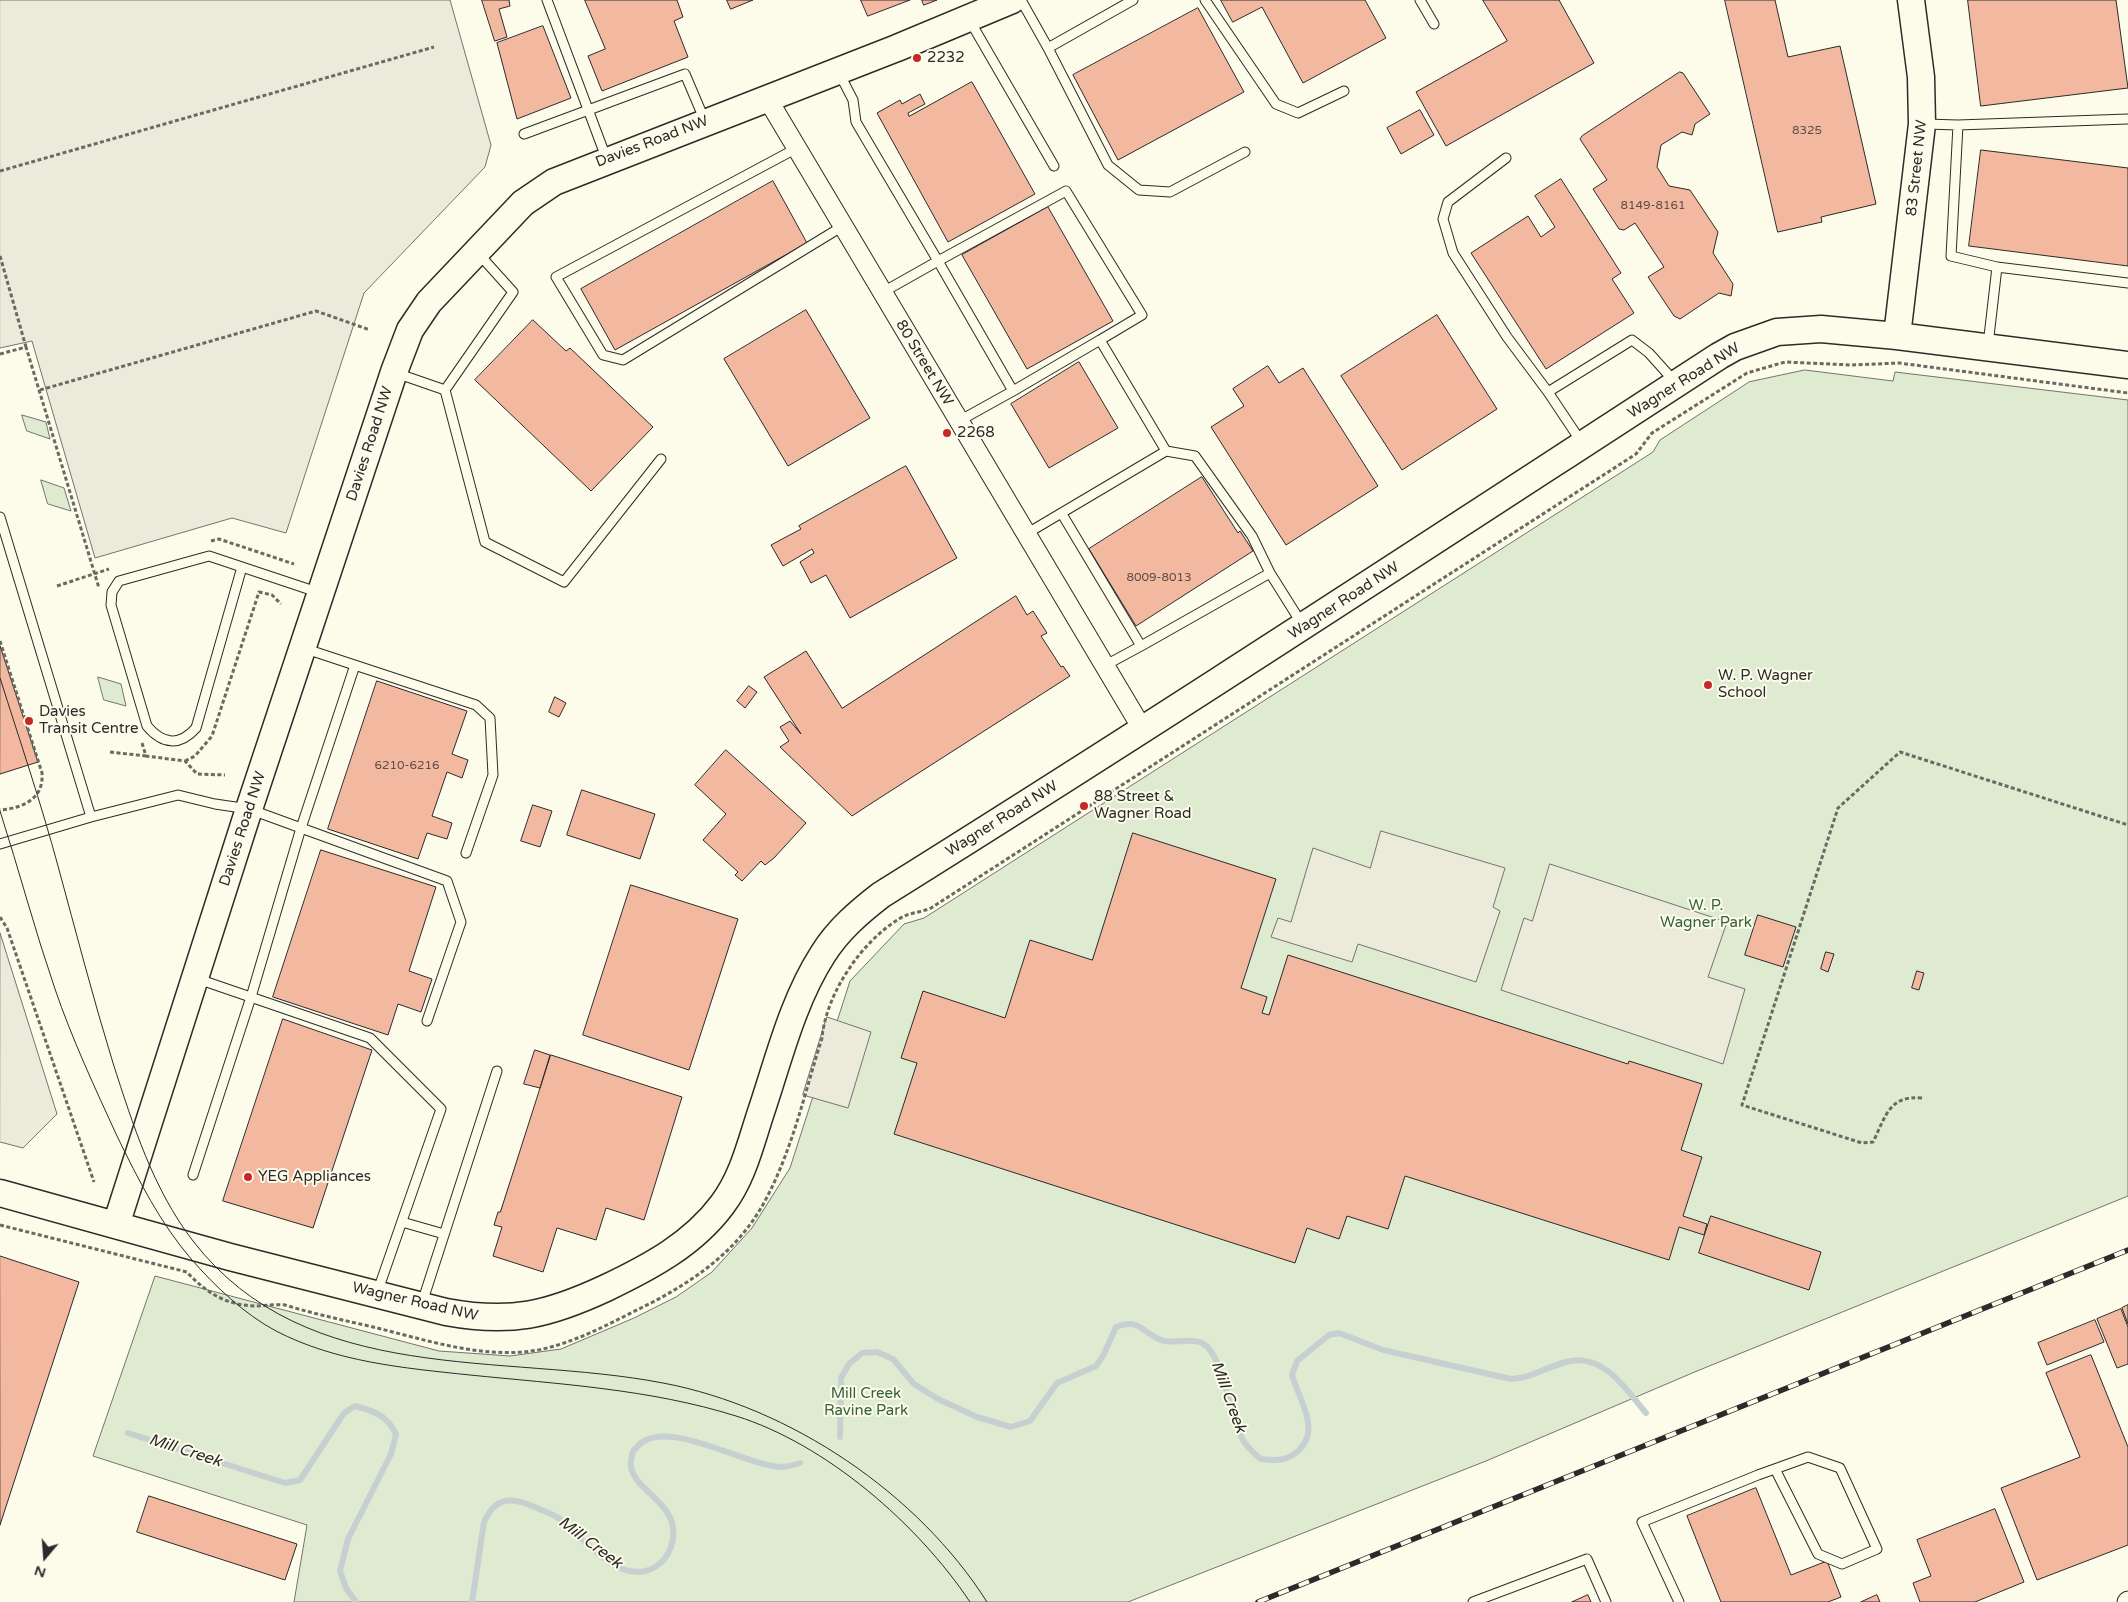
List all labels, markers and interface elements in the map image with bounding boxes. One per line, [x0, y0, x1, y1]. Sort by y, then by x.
place label: 2232 [927, 49, 965, 67]
marker: 2232 [911, 52, 923, 64]
street label: Davies Road NW [593, 112, 711, 172]
street label: 83 Street NW [1903, 119, 1931, 217]
house number: 8325 [1792, 124, 1822, 138]
house number: 8149-8161 [1620, 199, 1686, 213]
street label: 80 Street NW [891, 317, 957, 409]
street label: Wagner Road NW [1625, 339, 1743, 423]
street label: Davies Road NW [343, 384, 397, 504]
place label: 2268 [957, 424, 995, 442]
marker: 2268 [941, 427, 953, 439]
street label: Wagner Road NW [1285, 558, 1403, 644]
house number: 8009-8013 [1126, 571, 1192, 585]
place label: W. P. Wagner School [1718, 667, 1813, 702]
marker: W. P. Wagner School [1702, 679, 1714, 691]
place label: Davies Transit Centre [39, 703, 138, 738]
marker: Davies Transit Centre [23, 715, 35, 727]
house number: 6210-6216 [374, 759, 440, 773]
street label: Davies Road NW [216, 769, 270, 889]
street label: Wagner Road NW [943, 777, 1061, 861]
place label: 88 Street & Wagner Road [1094, 788, 1191, 823]
marker: 88 Street & Wagner Road [1078, 800, 1090, 812]
park label: W. P. Wagner Park [1660, 897, 1752, 932]
place label: YEG Appliances [258, 1168, 371, 1186]
marker: YEG Appliances [242, 1171, 254, 1183]
street label: Wagner Road NW [350, 1279, 480, 1325]
water label: Mill Creek [1206, 1358, 1250, 1436]
park label: Mill Creek Ravine Park [824, 1385, 908, 1420]
water label: Mill Creek [146, 1430, 224, 1472]
water label: Mill Creek [554, 1513, 626, 1573]
north arrow [20, 1532, 70, 1582]
text: N [32, 1562, 48, 1582]

